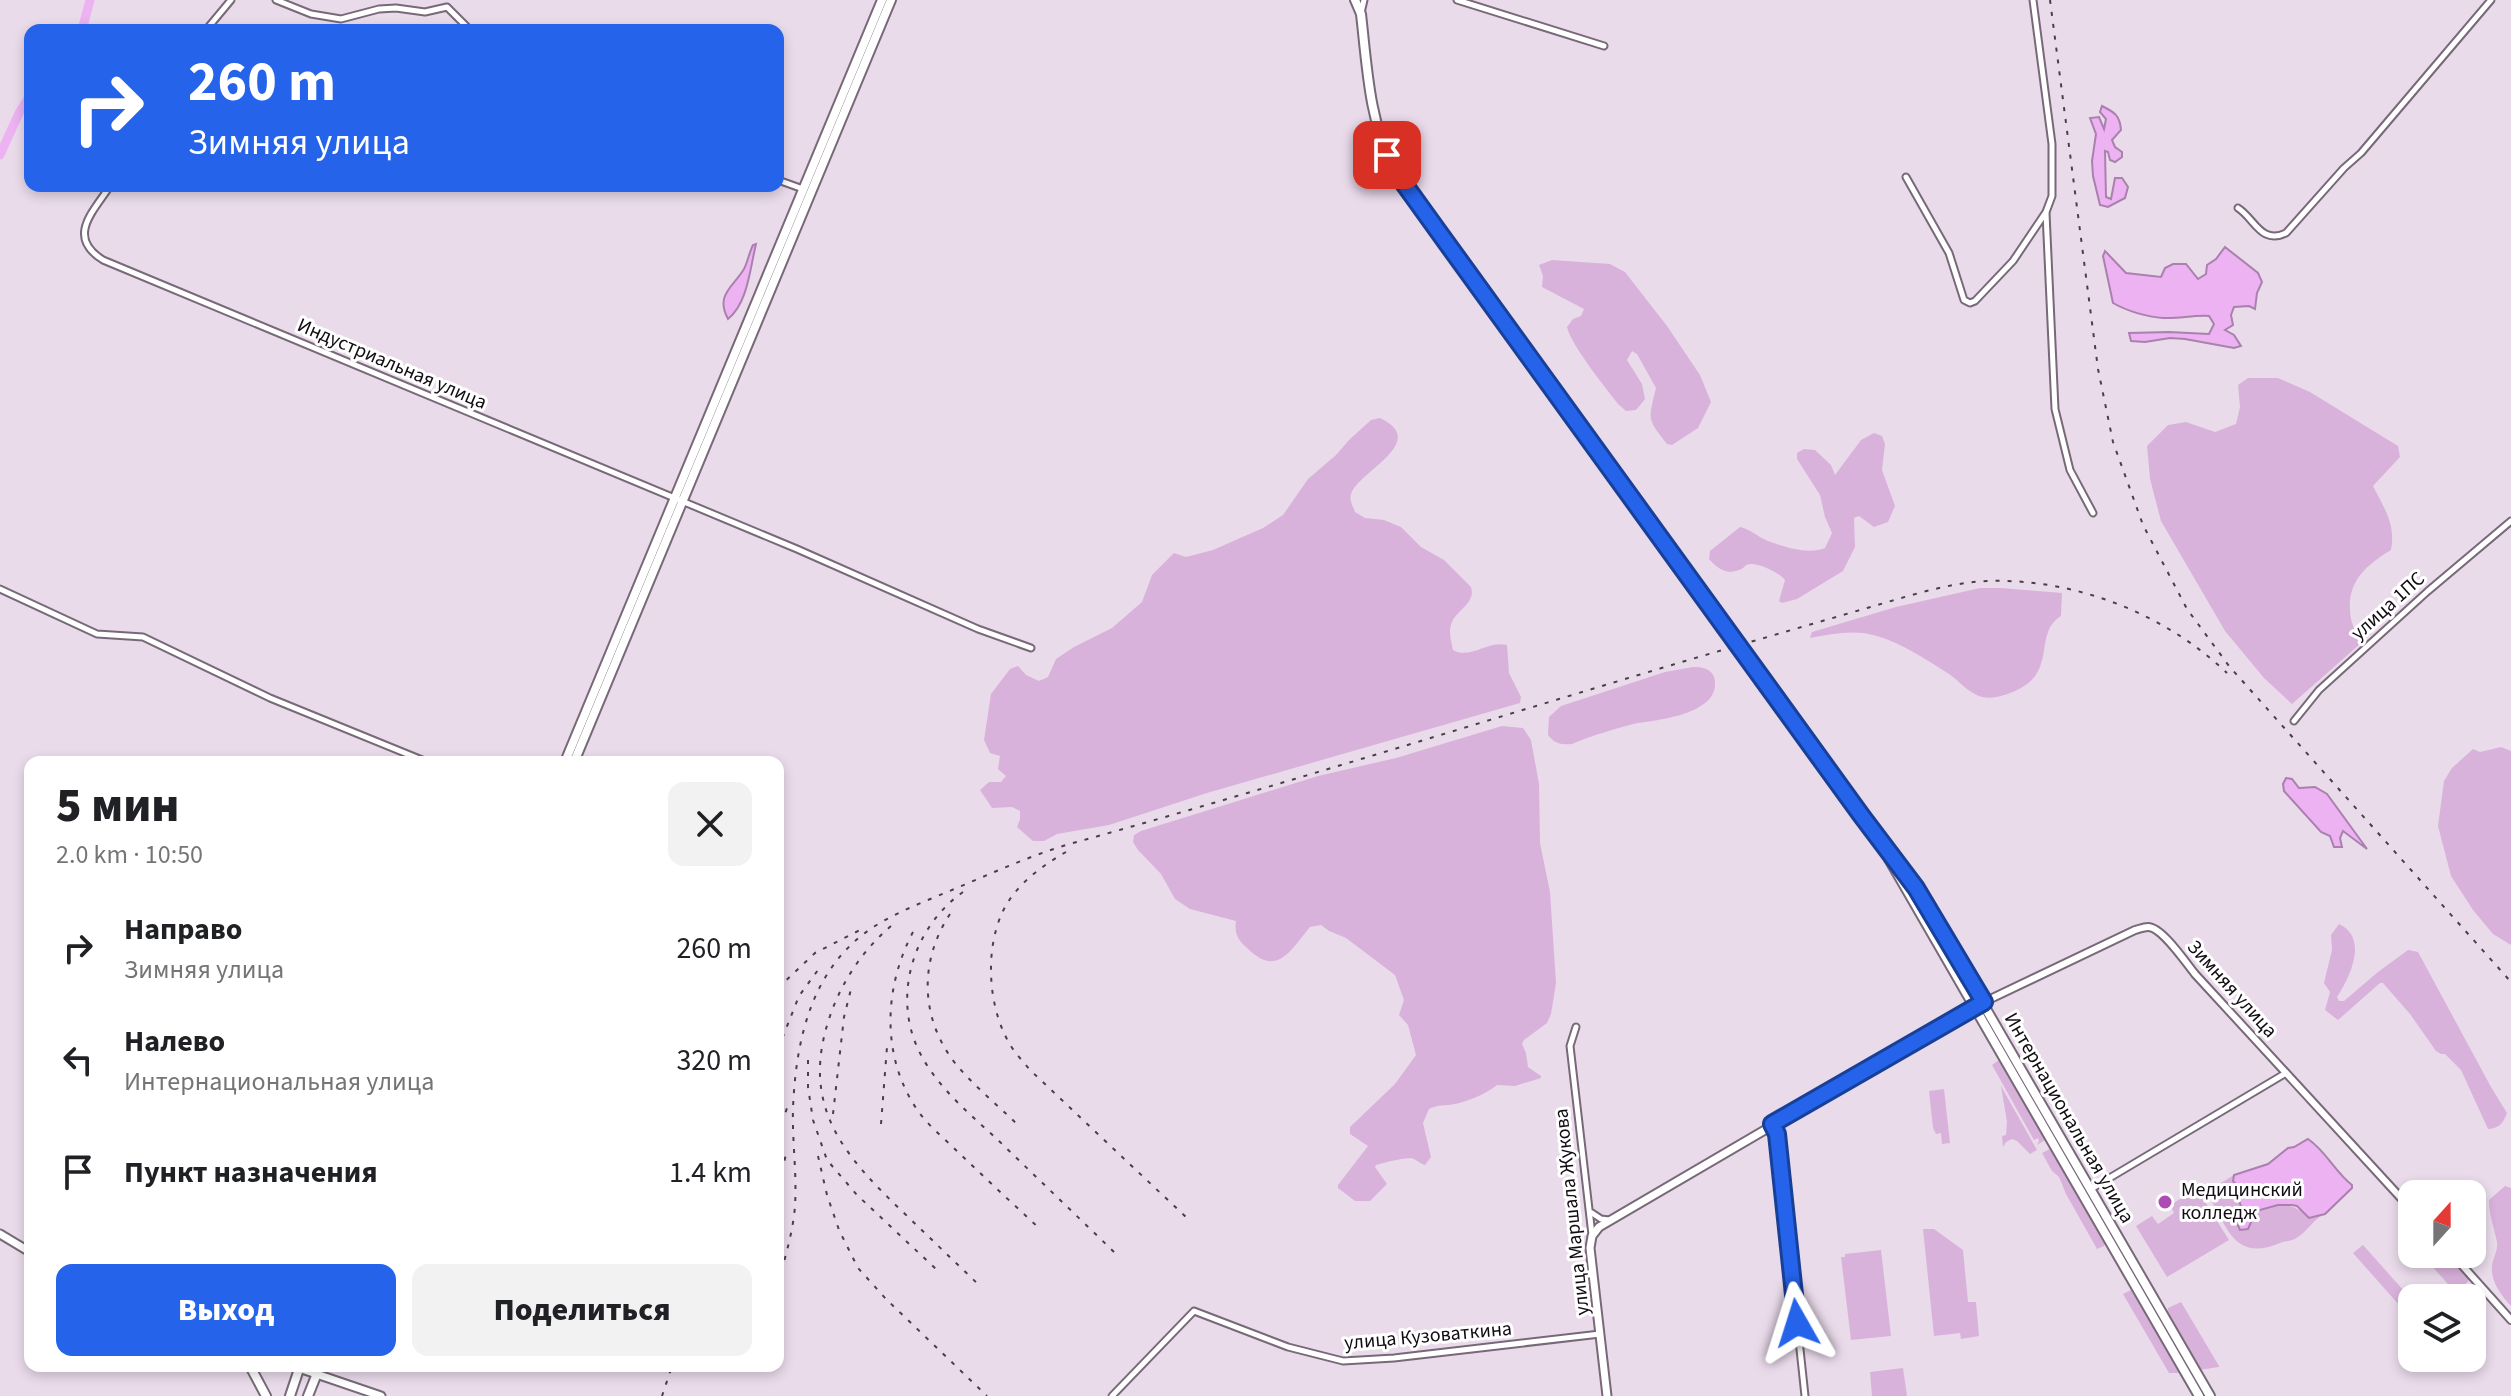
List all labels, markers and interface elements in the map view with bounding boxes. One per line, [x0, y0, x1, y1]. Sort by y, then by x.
text: 260 m [188, 43, 336, 122]
icon: right [56, 56, 160, 160]
text: Зимняя улица [188, 117, 410, 168]
pin [1353, 121, 1421, 189]
icon: arrive [1365, 133, 1409, 177]
street label: Индустриальная улица [293, 311, 491, 417]
street label: улица 1ПС [2345, 565, 2431, 647]
text: 5 мин [56, 772, 179, 840]
button: close [668, 782, 752, 866]
text: 2.0 km · 10:50 [56, 836, 203, 873]
text: Направо [124, 908, 242, 951]
icon: right [56, 926, 100, 970]
text: 260 m [676, 927, 752, 970]
street label: Зимняя улица [2180, 934, 2284, 1044]
text: Зимняя улица [124, 951, 284, 988]
street label: Интернациональная улица [1997, 1008, 2141, 1228]
text: Налево [124, 1020, 225, 1063]
icon: left [56, 1038, 100, 1082]
text: 320 m [676, 1039, 752, 1082]
text: Интернациональная улица [124, 1063, 434, 1100]
street label: улица Маршала Жукова [1547, 1107, 1597, 1317]
icon: arrive [56, 1150, 100, 1194]
text: Пункт назначения [124, 1151, 378, 1194]
text: 1.4 km [669, 1151, 752, 1194]
place label: Медицинский колледж [2181, 1176, 2303, 1227]
north arrow [2398, 1180, 2486, 1268]
map controls [2398, 1180, 2486, 1372]
marker: Медицинский колледж [2156, 1193, 2174, 1211]
button: Выход [56, 1264, 396, 1356]
button: Поделиться [412, 1264, 752, 1356]
position arrow [1755, 1281, 1839, 1365]
button: layers [2398, 1284, 2486, 1372]
street label: улица Кузоваткина [1343, 1315, 1513, 1357]

